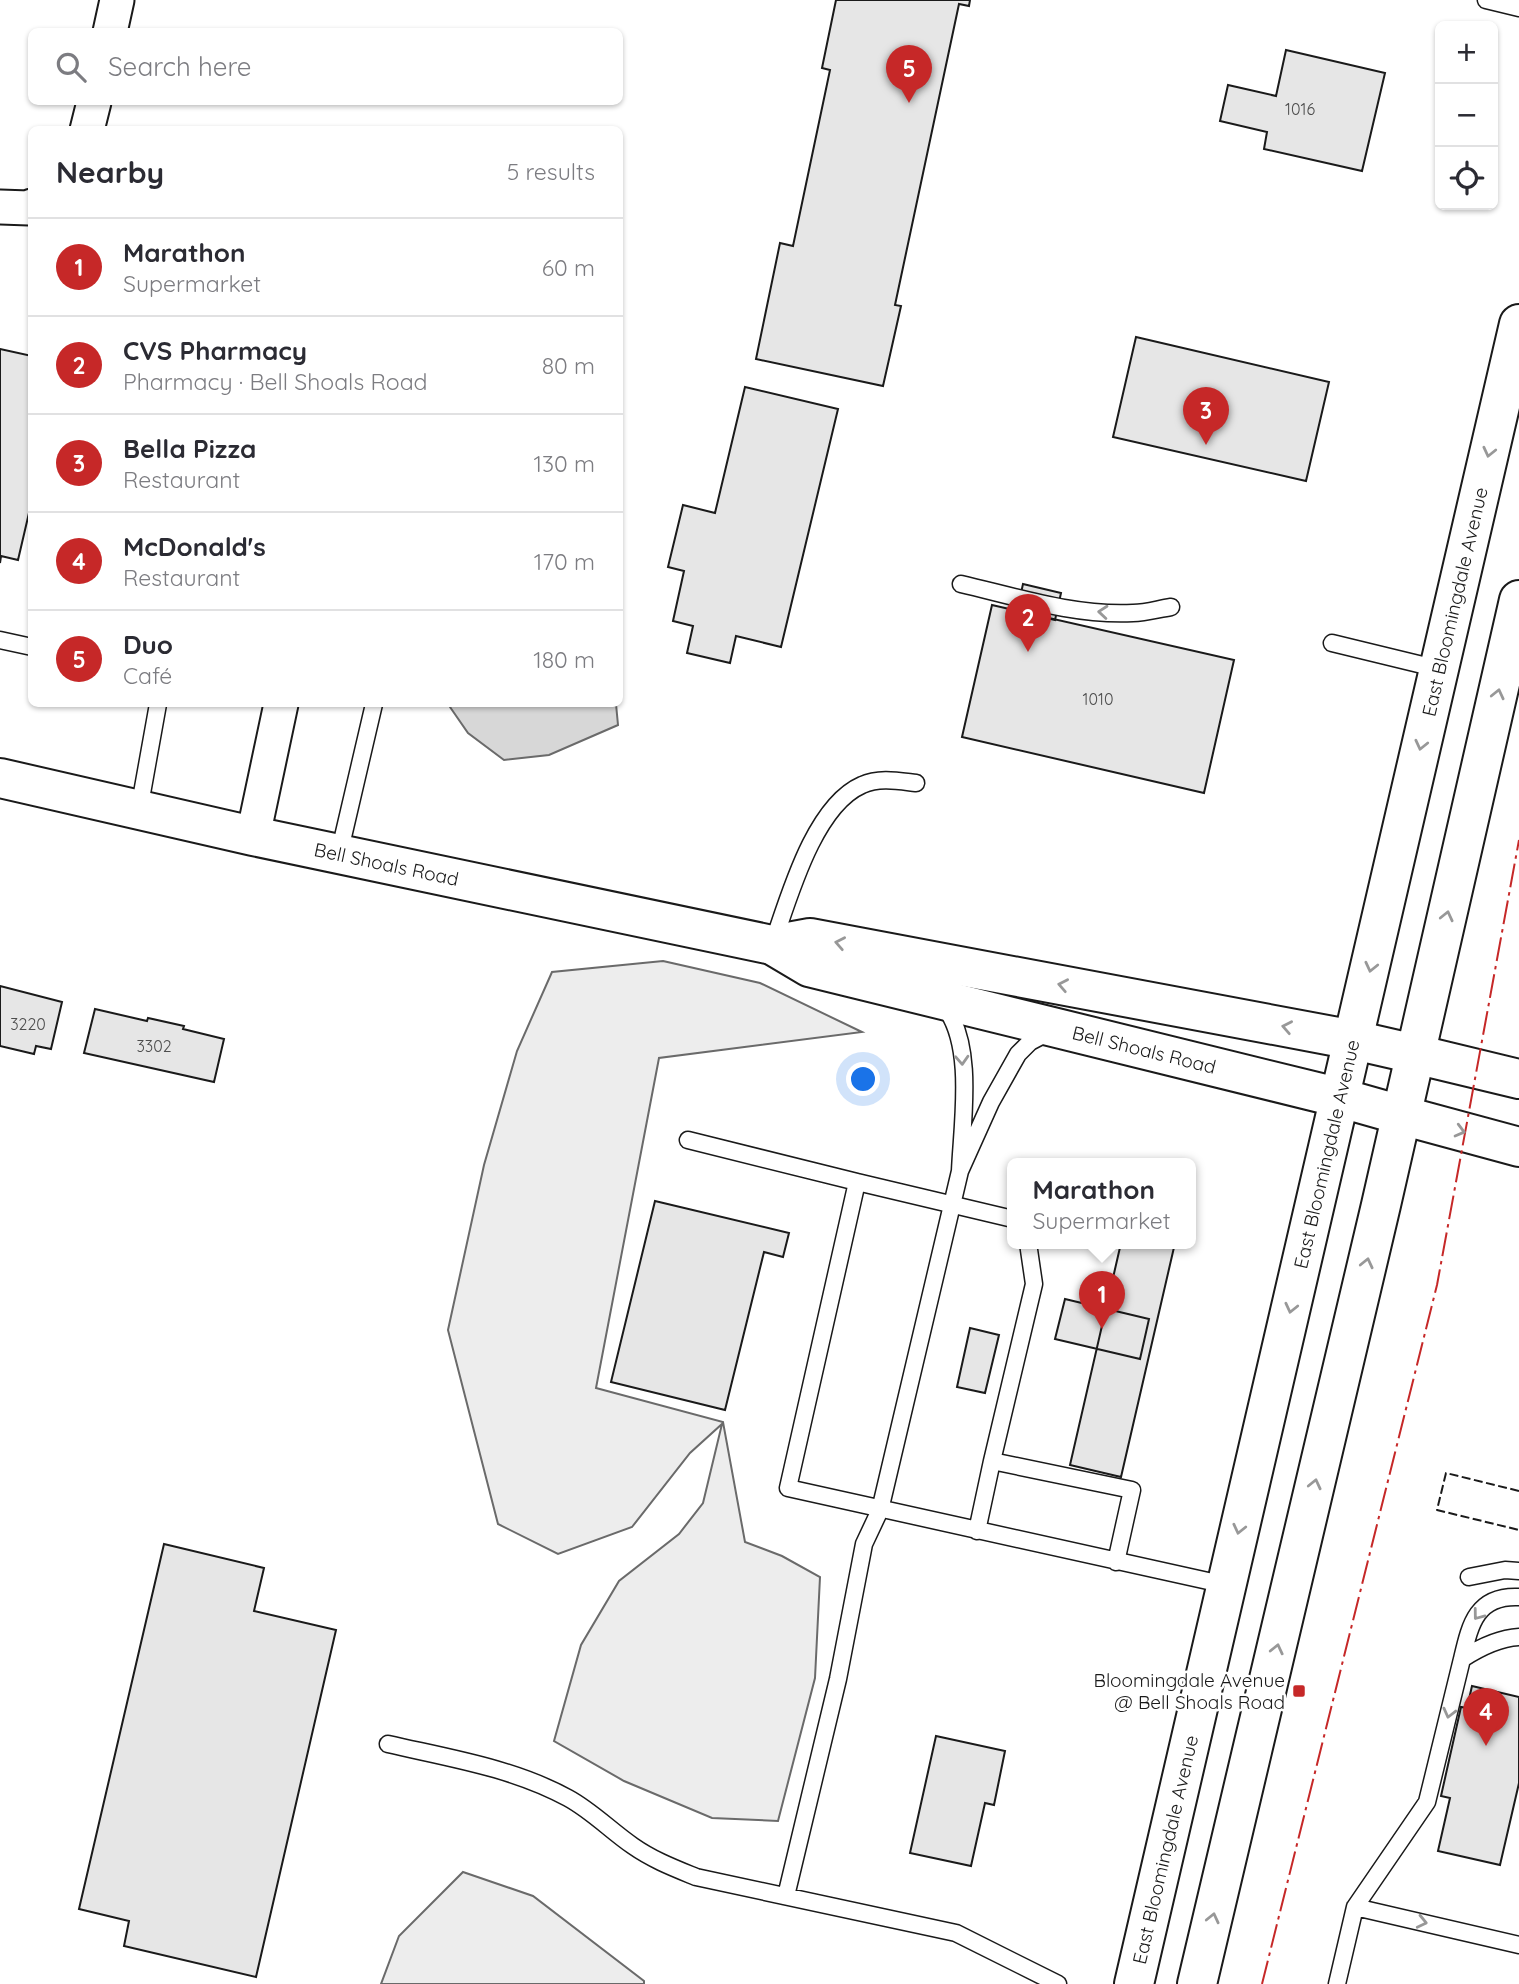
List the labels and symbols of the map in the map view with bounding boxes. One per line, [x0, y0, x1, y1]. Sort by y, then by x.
pin: 5 [886, 45, 932, 103]
house number: 1016 [1285, 99, 1315, 119]
pin: 3 [1183, 387, 1229, 445]
one-way arrow [1483, 446, 1498, 458]
street label: East Bloomingdale Avenue [1416, 485, 1493, 719]
pin: 2 [1005, 594, 1051, 652]
one-way arrow [1097, 605, 1108, 620]
one-way arrow [1489, 688, 1504, 700]
house number: 1010 [1083, 689, 1113, 709]
one-way arrow [1415, 739, 1429, 751]
street label: Bell Shoals Road [312, 837, 461, 891]
one-way arrow [1439, 910, 1453, 922]
one-way arrow [834, 936, 846, 951]
one-way arrow [1365, 961, 1379, 973]
one-way arrow [1058, 978, 1069, 993]
house number: 3220 [10, 1014, 46, 1034]
street label: Bell Shoals Road [1070, 1020, 1218, 1079]
one-way arrow [1281, 1020, 1293, 1035]
house number: 3302 [136, 1036, 172, 1056]
street label: East Bloomingdale Avenue [1288, 1037, 1365, 1271]
one-way arrow [954, 1055, 969, 1066]
your location [846, 1062, 880, 1096]
one-way arrow [1454, 1123, 1466, 1138]
one-way arrow [1359, 1257, 1373, 1269]
pin: 1 [1079, 1271, 1125, 1329]
one-way arrow [1285, 1302, 1299, 1314]
one-way arrow [1307, 1478, 1321, 1490]
one-way arrow [1233, 1523, 1247, 1535]
one-way arrow [1474, 1608, 1486, 1620]
one-way arrow [1268, 1643, 1283, 1655]
place label: Bloomingdale Avenue @ Bell Shoals Road [1094, 1668, 1285, 1714]
marker: Bloomingdale Avenue @ Bell Shoals Road [1291, 1683, 1307, 1699]
pin: 4 [1463, 1688, 1509, 1746]
one-way arrow [1443, 1707, 1457, 1719]
street label: East Bloomingdale Avenue [1127, 1733, 1203, 1966]
one-way arrow [1205, 1912, 1219, 1924]
one-way arrow [1416, 1914, 1428, 1929]

